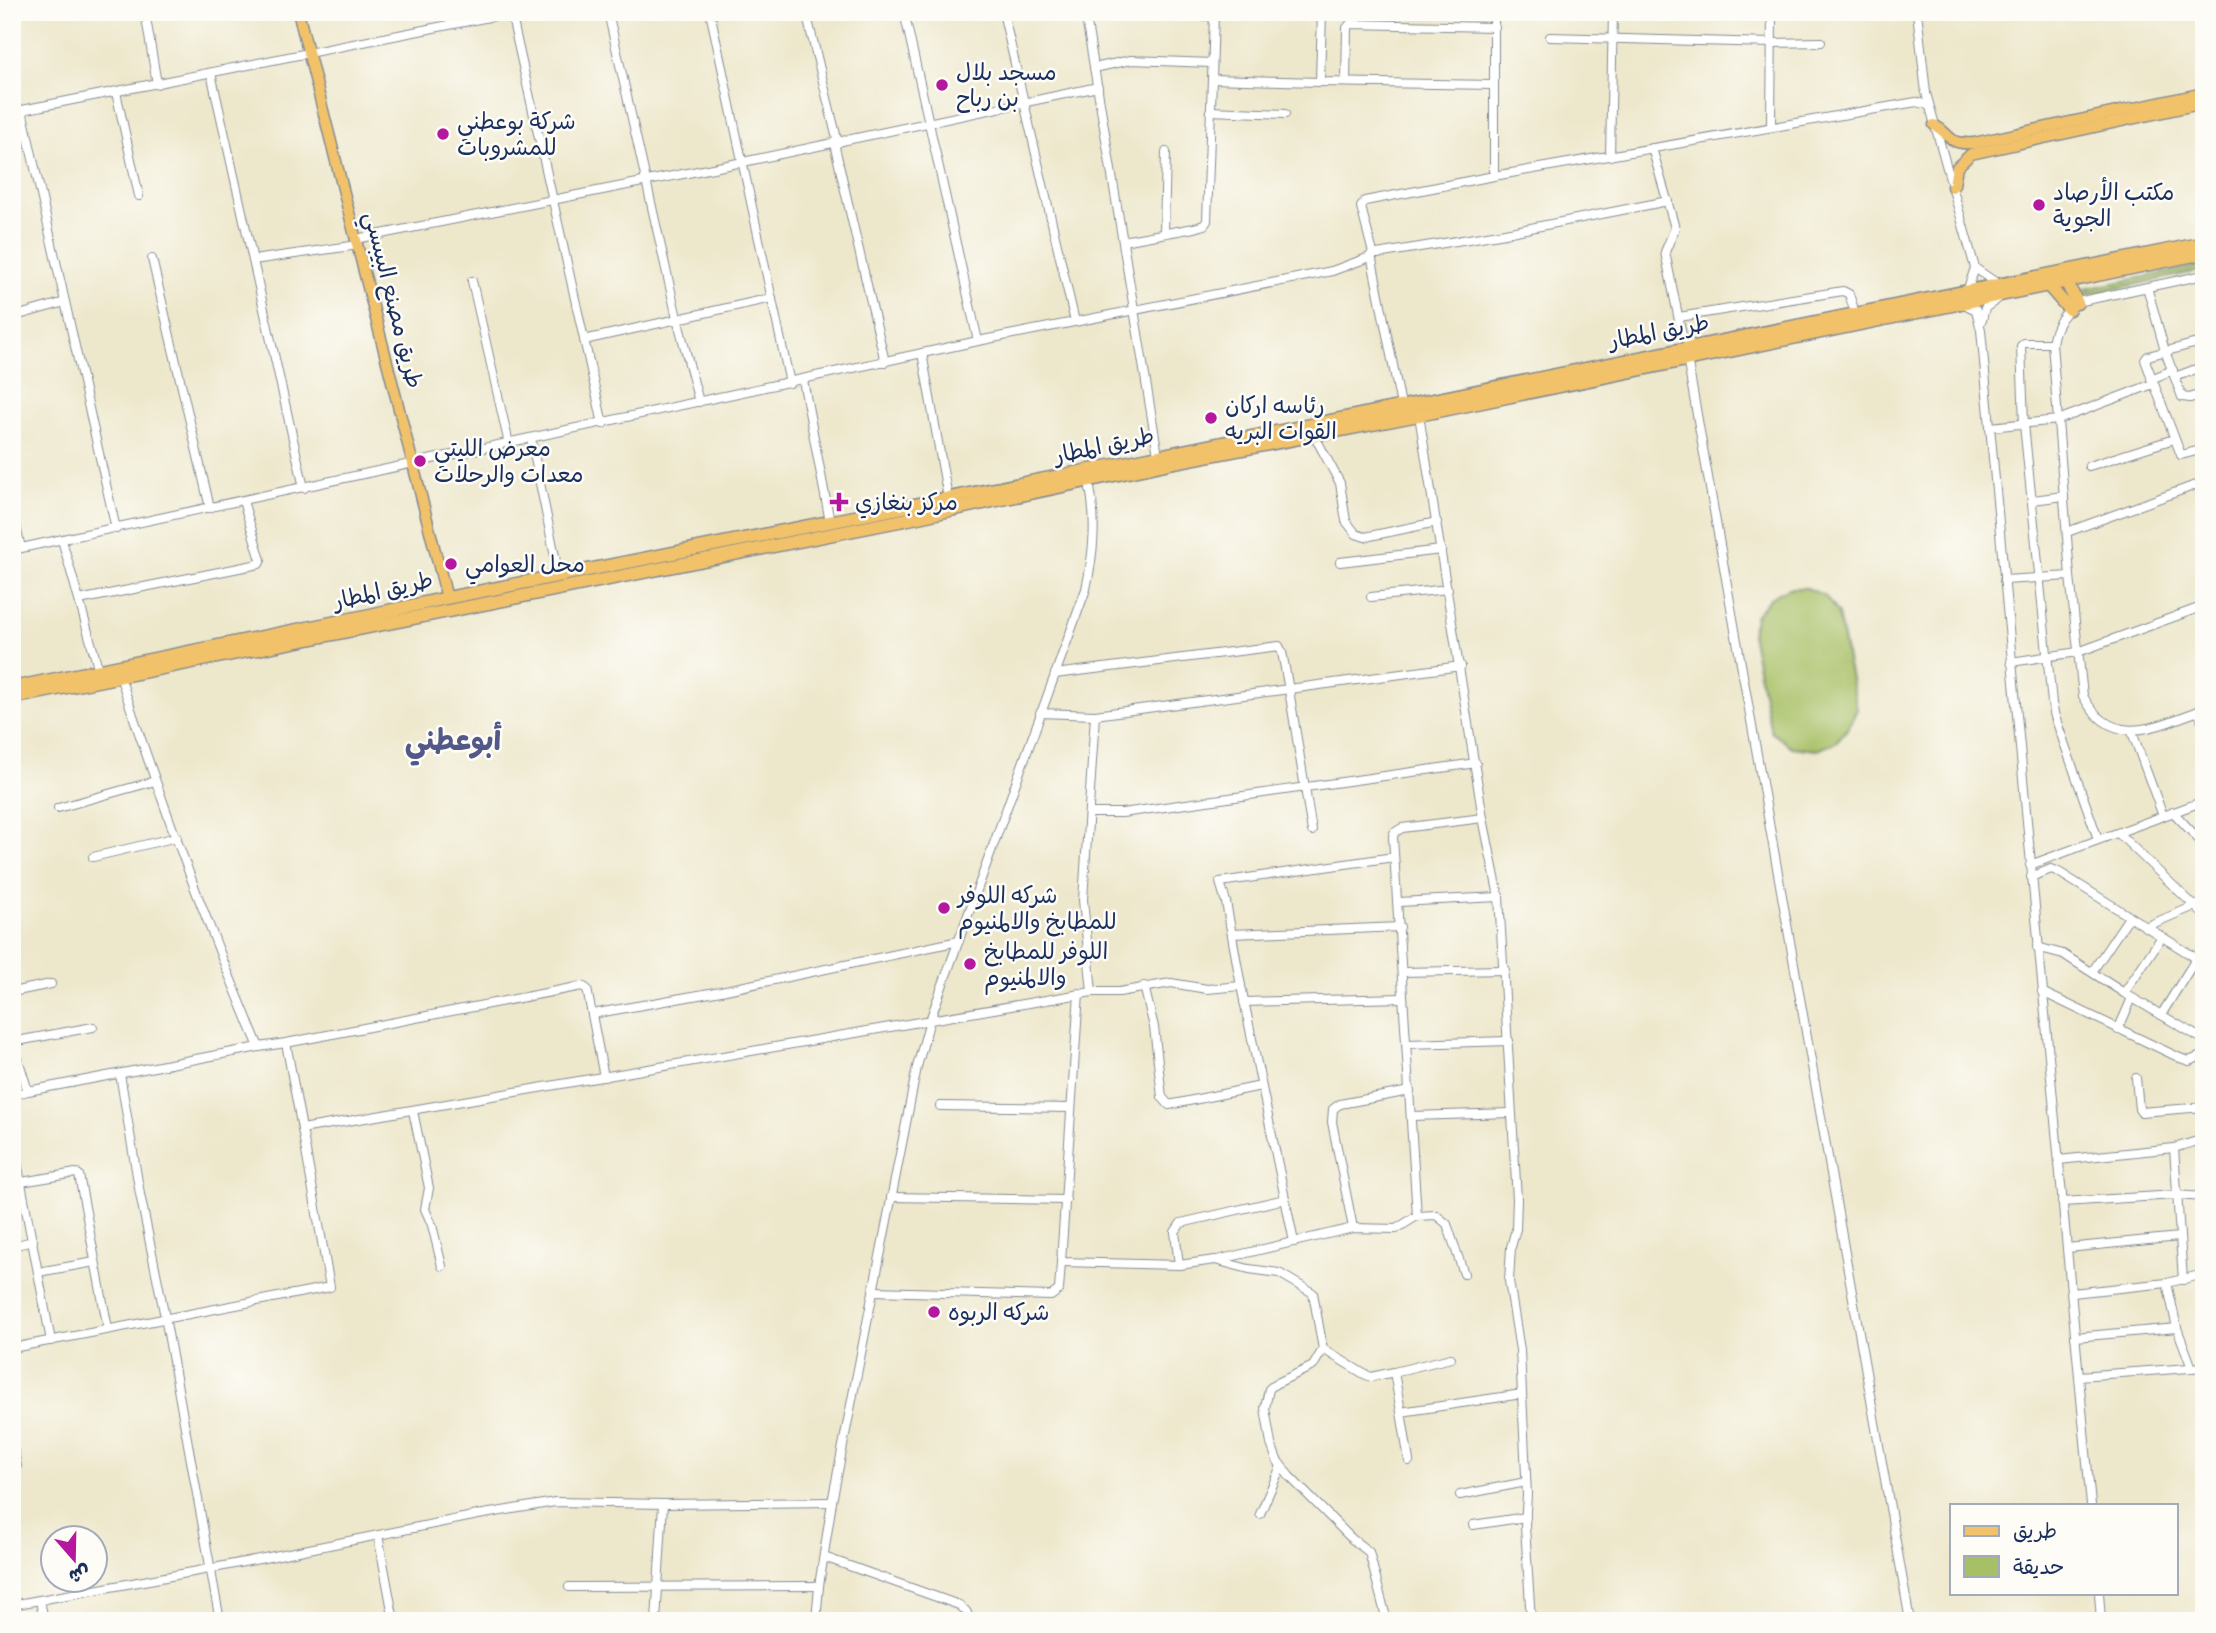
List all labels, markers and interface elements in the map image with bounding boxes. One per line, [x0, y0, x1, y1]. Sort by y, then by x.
place label: مسجد بلال بن رباح [956, 59, 1057, 118]
marker: مسجد بلال بن رباح [934, 77, 950, 93]
place label: شركة بوعطني للمشروبات [457, 108, 576, 167]
marker: شركة بوعطني للمشروبات [435, 126, 451, 142]
place label: مكتب الأرصاد الجوية [2053, 176, 2175, 238]
marker: مكتب الأرصاد الجوية [2031, 197, 2047, 213]
street label: طريق مصنع البيبسي [352, 209, 429, 393]
street label: طريق المطار [1605, 309, 1713, 361]
place label: رئاسه اركان القوات البريه [1225, 392, 1337, 451]
marker: رئاسه اركان القوات البريه [1203, 410, 1219, 426]
street label: طريق المطار [1050, 422, 1158, 476]
place label: معرض الليتي معدات والرحلات [434, 435, 584, 494]
marker: معرض الليتي معدات والرحلات [412, 453, 428, 469]
place label: مركز بنغازي [855, 489, 958, 522]
marker: مركز بنغازي [829, 492, 849, 512]
place label: محل العوامي [465, 551, 585, 585]
marker: محل العوامي [443, 556, 459, 572]
street label: طريق المطار [329, 566, 437, 621]
district label: أبوعطني [405, 721, 503, 766]
place label: شركه اللوفر للمطابخ والالمنيوم [956, 882, 1117, 941]
marker: شركه اللوفر للمطابخ والالمنيوم [936, 900, 952, 916]
place label: اللوفر للمطابخ والالمنيوم [984, 938, 1108, 997]
marker: اللوفر للمطابخ والالمنيوم [962, 956, 978, 972]
place label: شركه الربوه [948, 1299, 1050, 1332]
marker: شركه الربوه [926, 1304, 942, 1320]
legend [1950, 1504, 2178, 1594]
text: طريق [2013, 1519, 2057, 1549]
north arrow [38, 1524, 108, 1594]
text: ش [64, 1555, 93, 1588]
text: حديقة [2013, 1555, 2064, 1585]

